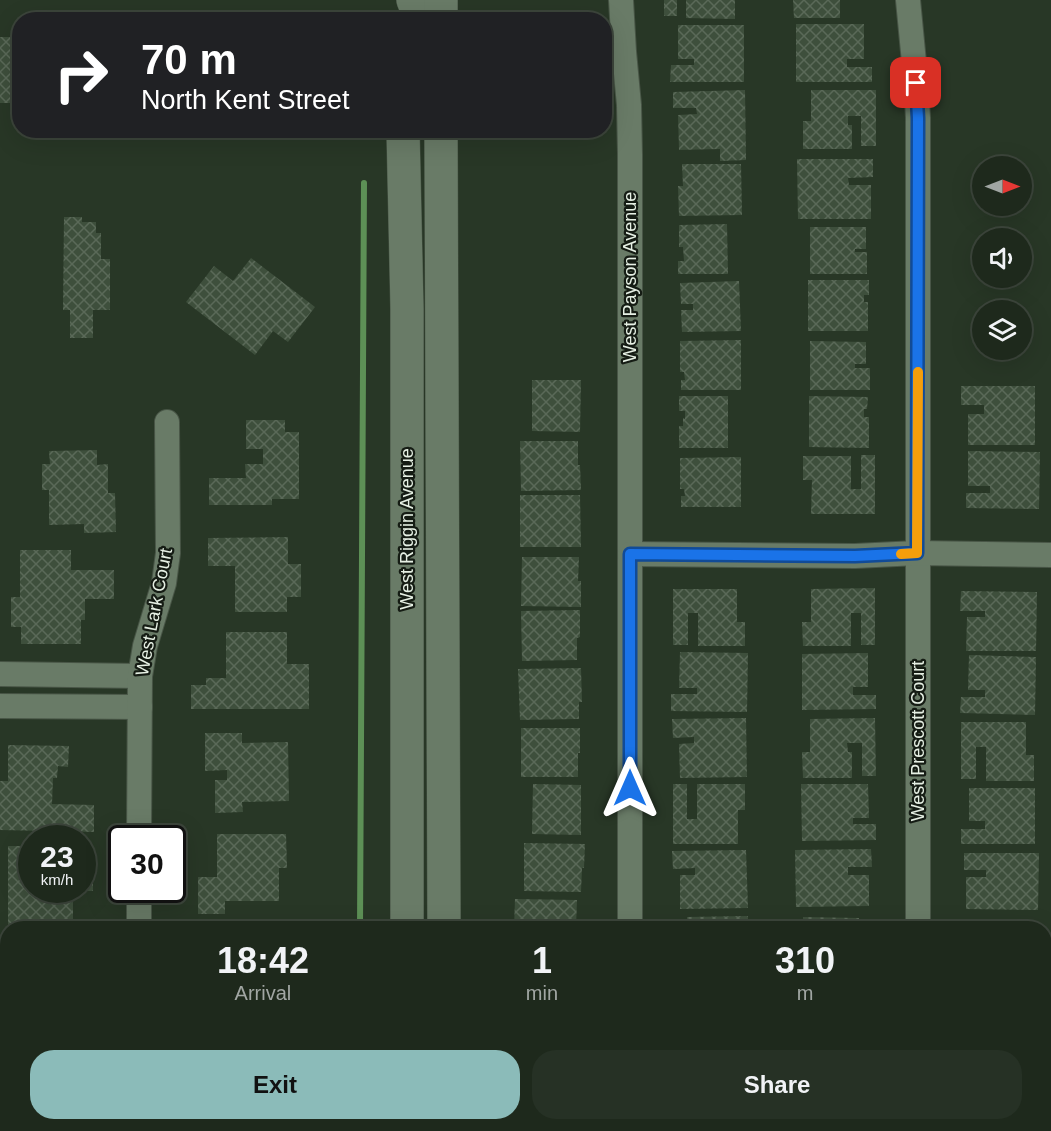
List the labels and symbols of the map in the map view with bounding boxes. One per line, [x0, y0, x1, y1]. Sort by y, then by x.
pin [890, 57, 941, 108]
north arrow [972, 156, 1032, 216]
street label: West Payson Avenue [620, 192, 640, 362]
street label: West Riggin Avenue [397, 448, 417, 610]
street label: West Lark Court [132, 546, 176, 678]
street label: West Prescott Court [908, 661, 928, 821]
position arrow [598, 756, 662, 820]
speed limit sign: 30 [108, 825, 186, 903]

